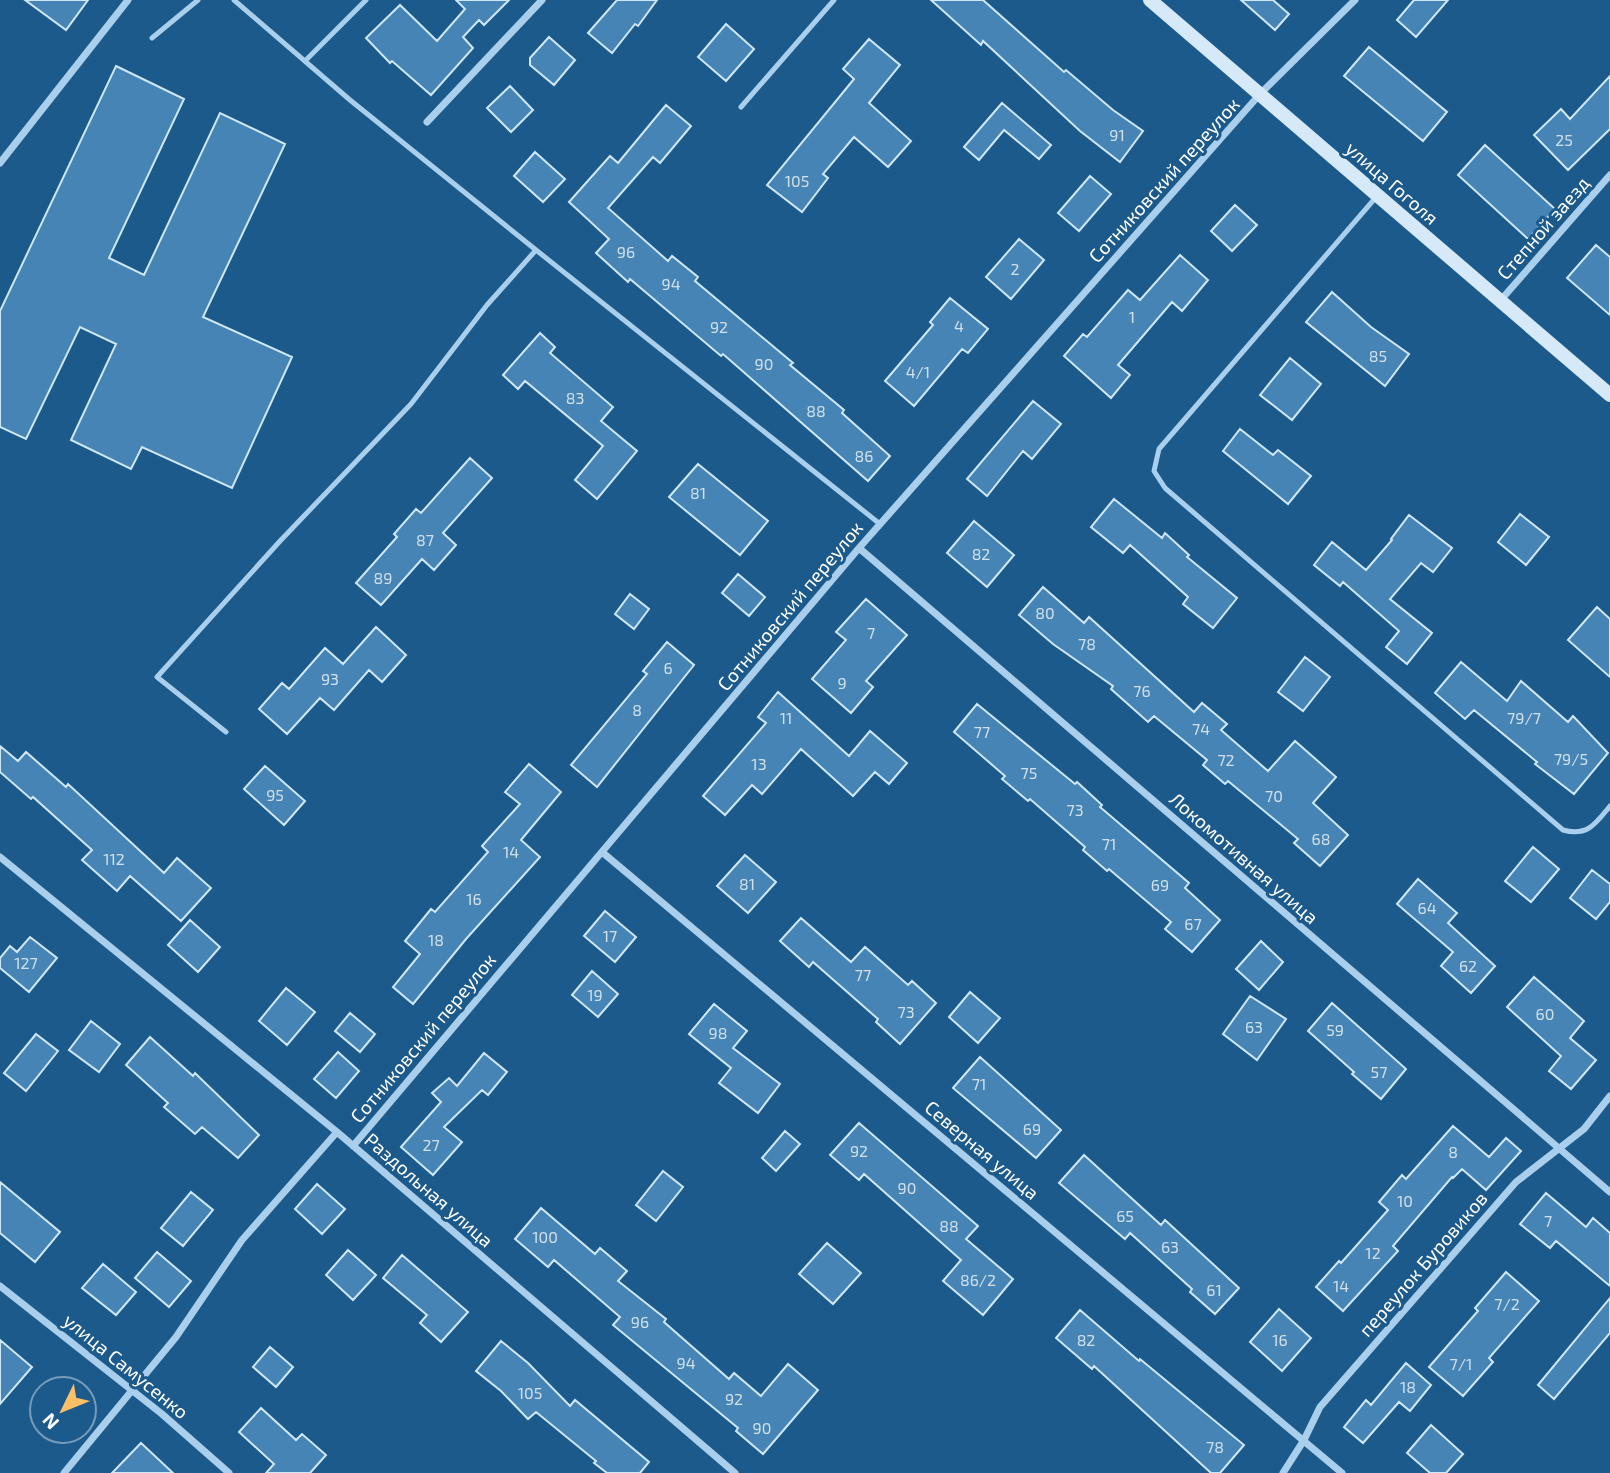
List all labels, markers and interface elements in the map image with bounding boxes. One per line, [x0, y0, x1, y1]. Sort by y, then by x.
street label: Сотниковский переулок [1083, 92, 1245, 268]
house number: 91 [1109, 125, 1125, 144]
house number: 25 [1555, 130, 1573, 149]
street label: улица Гоголя [1341, 136, 1443, 230]
house number: 105 [785, 171, 809, 190]
street label: Степной заезд [1492, 171, 1594, 284]
house number: 96 [617, 242, 635, 261]
house number: 2 [1011, 259, 1020, 278]
house number: 94 [662, 274, 681, 293]
house number: 1 [1129, 307, 1135, 326]
house number: 4 [954, 316, 964, 335]
house number: 92 [710, 317, 728, 336]
house number: 85 [1369, 346, 1387, 365]
house number: 90 [755, 354, 773, 373]
house number: 4/1 [906, 362, 930, 381]
house number: 83 [566, 388, 584, 407]
house number: 88 [806, 401, 826, 420]
house number: 86 [855, 446, 873, 465]
house number: 81 [690, 483, 706, 502]
street label: Сотниковский переулок [712, 516, 868, 696]
house number: 87 [416, 530, 434, 549]
house number: 82 [972, 544, 990, 563]
house number: 89 [374, 568, 392, 587]
house number: 80 [1035, 603, 1055, 622]
house number: 7 [867, 623, 875, 642]
house number: 78 [1078, 634, 1096, 653]
house number: 6 [663, 658, 673, 677]
house number: 93 [321, 669, 339, 688]
house number: 9 [837, 673, 847, 692]
house number: 76 [1133, 681, 1151, 700]
house number: 8 [632, 700, 642, 719]
house number: 11 [780, 708, 792, 727]
house number: 79/7 [1507, 708, 1541, 727]
house number: 74 [1192, 719, 1210, 738]
house number: 77 [974, 722, 990, 741]
house number: 79/5 [1554, 749, 1588, 768]
house number: 72 [1217, 750, 1235, 769]
house number: 13 [751, 754, 767, 773]
house number: 75 [1021, 763, 1037, 782]
house number: 95 [266, 785, 284, 804]
house number: 70 [1265, 786, 1283, 805]
street label: Локомотивная улица [1165, 787, 1323, 929]
house number: 73 [1066, 800, 1084, 819]
house number: 68 [1312, 829, 1330, 848]
house number: 71 [1102, 834, 1116, 853]
house number: 14 [503, 842, 519, 861]
house number: 112 [103, 849, 125, 868]
house number: 81 [739, 874, 755, 893]
house number: 69 [1151, 875, 1169, 894]
house number: 16 [466, 889, 482, 908]
house number: 64 [1418, 898, 1437, 917]
house number: 67 [1184, 914, 1202, 933]
house number: 17 [603, 926, 617, 945]
house number: 18 [428, 930, 444, 949]
street label: Сотниковский переулок [345, 948, 501, 1128]
house number: 127 [14, 953, 38, 972]
house number: 62 [1459, 956, 1477, 975]
house number: 77 [855, 965, 871, 984]
house number: 19 [587, 985, 603, 1004]
house number: 73 [897, 1002, 915, 1021]
house number: 60 [1536, 1004, 1554, 1023]
house number: 63 [1245, 1017, 1263, 1036]
house number: 59 [1326, 1020, 1344, 1039]
house number: 98 [709, 1023, 727, 1042]
house number: 57 [1371, 1062, 1387, 1081]
house number: 71 [972, 1074, 986, 1093]
street label: Северная улица [920, 1095, 1044, 1205]
house number: 69 [1023, 1119, 1041, 1138]
street label: Раздольная улица [360, 1128, 498, 1252]
house number: 27 [422, 1135, 440, 1154]
house number: 92 [850, 1141, 868, 1160]
house number: 8 [1448, 1142, 1458, 1161]
house number: 90 [898, 1178, 916, 1197]
street label: переулок Буровиков [1353, 1187, 1493, 1341]
house number: 10 [1397, 1191, 1413, 1210]
house number: 65 [1116, 1206, 1134, 1225]
house number: 7 [1544, 1211, 1552, 1230]
house number: 88 [939, 1216, 959, 1235]
house number: 100 [532, 1227, 558, 1246]
house number: 63 [1161, 1237, 1179, 1256]
house number: 12 [1365, 1243, 1381, 1262]
house number: 86/2 [960, 1270, 996, 1289]
house number: 14 [1333, 1276, 1349, 1295]
house number: 61 [1206, 1280, 1222, 1299]
house number: 7/2 [1494, 1294, 1520, 1313]
street label: улица Самусенко [58, 1308, 194, 1424]
house number: 96 [631, 1312, 649, 1331]
house number: 82 [1077, 1330, 1095, 1349]
house number: 16 [1272, 1330, 1288, 1349]
house number: 94 [677, 1353, 696, 1372]
house number: 7/1 [1450, 1354, 1472, 1373]
north arrow [28, 1375, 98, 1445]
house number: 18 [1400, 1377, 1416, 1396]
house number: 105 [518, 1383, 542, 1402]
house number: 92 [725, 1389, 743, 1408]
text: N [37, 1409, 63, 1435]
house number: 90 [753, 1418, 771, 1437]
house number: 78 [1206, 1437, 1224, 1456]

